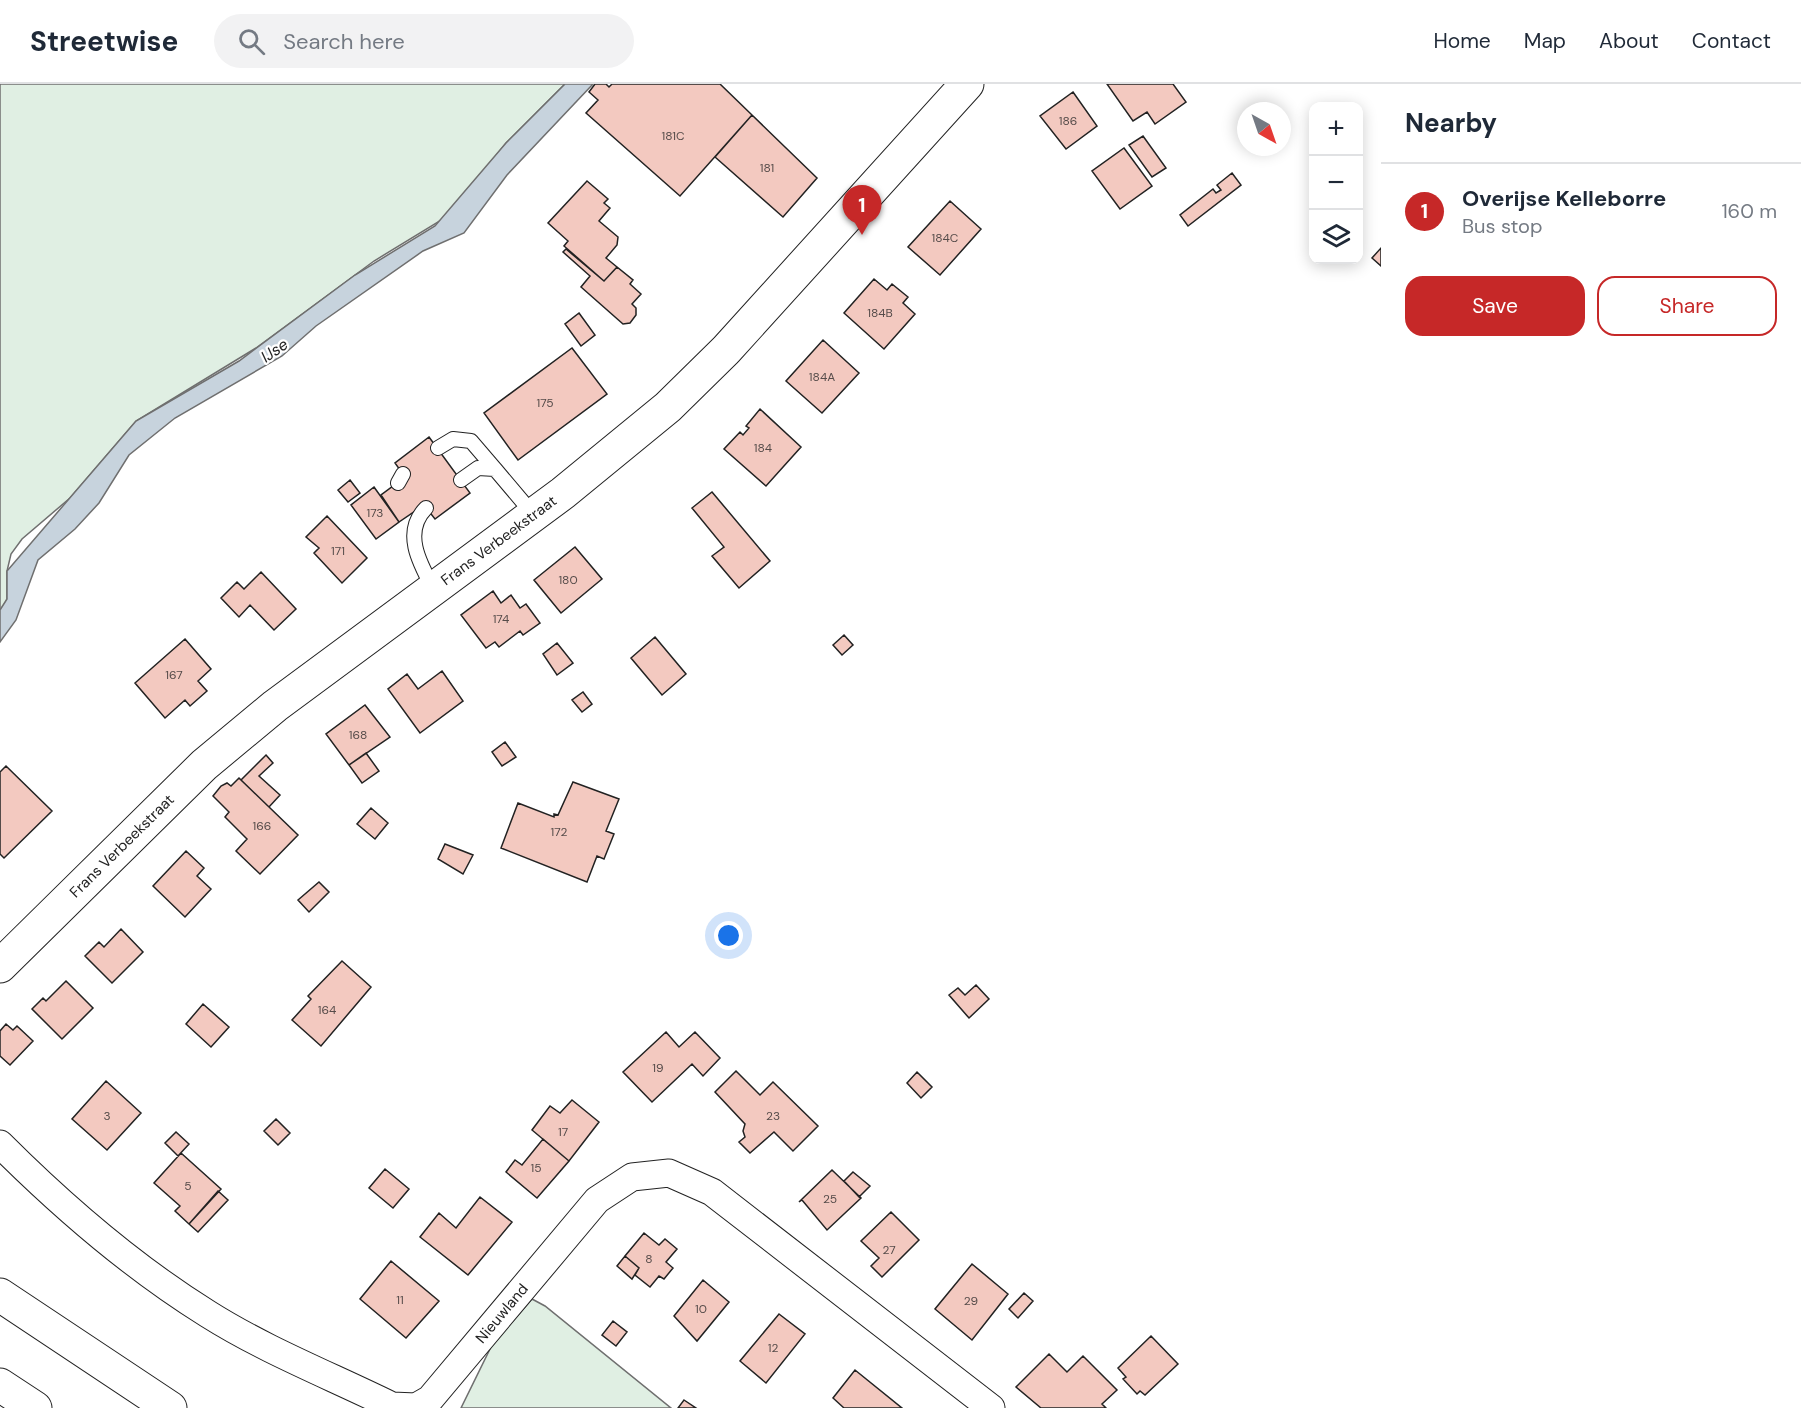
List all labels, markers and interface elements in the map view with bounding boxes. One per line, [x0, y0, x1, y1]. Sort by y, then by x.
search box [214, 14, 634, 68]
text: Streetwise [30, 23, 178, 60]
icon: search [235, 25, 268, 58]
text: Search here [283, 27, 405, 56]
text: Home [1433, 27, 1491, 55]
text: Map [1524, 27, 1566, 55]
text: About [1599, 27, 1659, 55]
text: Contact [1692, 27, 1771, 55]
north arrow [1237, 102, 1291, 156]
map controls [1309, 102, 1363, 264]
button: + [1309, 102, 1363, 156]
text: Nearby [1405, 106, 1497, 140]
house number: 186 [1059, 113, 1077, 129]
house number: 181C [661, 128, 685, 144]
button: − [1309, 156, 1363, 210]
house number: 181 [760, 160, 774, 176]
text: Overijse Kelleborre [1462, 184, 1666, 213]
pin: 1 [842, 186, 882, 235]
text: 1 [1421, 198, 1428, 224]
text: 160 m [1721, 198, 1777, 224]
button: layers [1309, 210, 1363, 264]
text: Bus stop [1462, 213, 1542, 239]
house number: 184C [932, 230, 959, 246]
button: Save [1405, 276, 1585, 336]
button: Share [1597, 276, 1777, 336]
house number: 184B [867, 305, 893, 321]
water label: IJse [257, 334, 292, 367]
house number: 184A [809, 369, 835, 385]
house number: 175 [536, 395, 554, 411]
house number: 184 [754, 440, 772, 456]
street label: Frans Verbeekstraat [437, 491, 561, 590]
house number: 173 [367, 505, 383, 521]
house number: 171 [331, 543, 345, 559]
house number: 180 [558, 572, 578, 588]
house number: 174 [493, 611, 509, 627]
house number: 167 [165, 667, 183, 683]
house number: 168 [349, 727, 367, 743]
street label: Frans Verbeekstraat [65, 790, 179, 902]
house number: 166 [253, 818, 271, 834]
house number: 172 [551, 824, 567, 840]
your location [714, 921, 743, 950]
house number: 164 [318, 1002, 336, 1018]
house number: 19 [652, 1060, 664, 1076]
house number: 3 [103, 1108, 111, 1124]
house number: 23 [766, 1108, 780, 1124]
house number: 17 [558, 1124, 568, 1140]
house number: 15 [530, 1160, 542, 1176]
house number: 5 [184, 1178, 192, 1194]
house number: 25 [823, 1191, 837, 1207]
house number: 27 [882, 1242, 896, 1258]
house number: 8 [645, 1251, 653, 1267]
street label: Nieuwland [471, 1279, 533, 1347]
house number: 11 [396, 1292, 404, 1308]
house number: 29 [964, 1293, 978, 1309]
house number: 10 [695, 1301, 707, 1317]
house number: 12 [768, 1340, 778, 1356]

